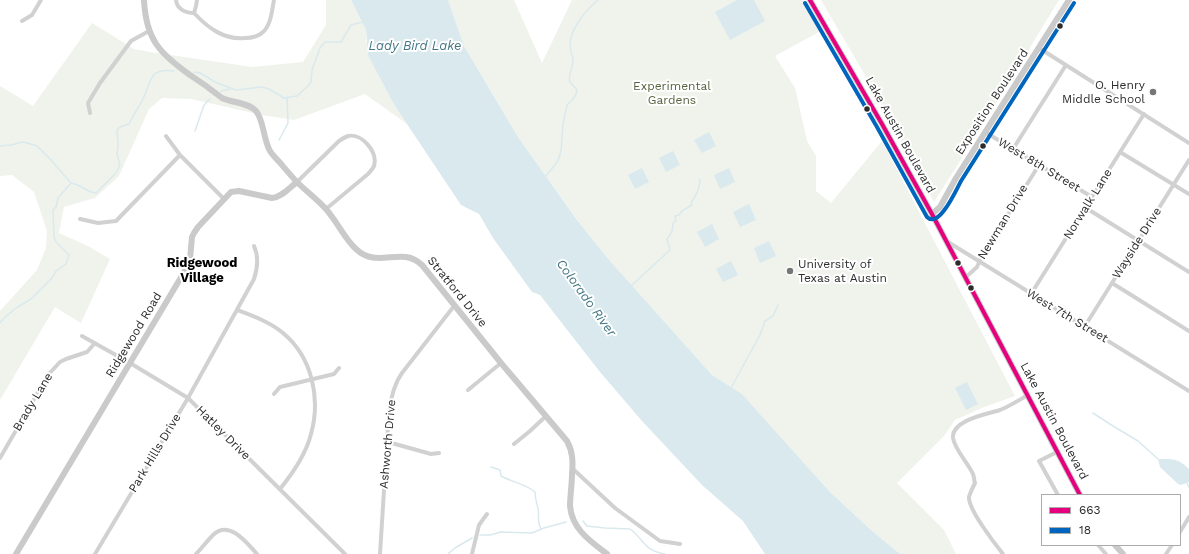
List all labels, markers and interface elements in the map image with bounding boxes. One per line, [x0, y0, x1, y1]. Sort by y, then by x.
unlabelled marker [1055, 21, 1065, 31]
water label: Lady Bird Lake [369, 38, 461, 54]
street label: Exposition Boulevard [952, 46, 1032, 158]
street label: Lake Austin Boulevard [862, 74, 938, 196]
place label: O. Henry Middle School [1062, 78, 1145, 106]
park label: Experimental Gardens [633, 79, 711, 107]
marker: O. Henry Middle School [1148, 87, 1158, 97]
unlabelled marker [862, 104, 872, 114]
street label: West 8th Street [995, 135, 1083, 195]
unlabelled marker [978, 141, 988, 151]
street label: Norwalk Lane [1061, 166, 1115, 242]
street label: Newman Drive [975, 182, 1031, 262]
street label: Wayside Drive [1109, 205, 1165, 281]
street label: Stratford Drive [424, 254, 490, 330]
district label: Ridgewood Village [167, 255, 237, 286]
water label: Colorado River [553, 256, 619, 340]
place label: University of Texas at Austin [798, 257, 887, 285]
unlabelled marker [953, 258, 963, 268]
marker: University of Texas at Austin [785, 266, 795, 276]
unlabelled marker [966, 283, 976, 293]
street label: West 7th Street [1023, 286, 1111, 346]
street label: Ridgewood Road [103, 290, 165, 380]
street label: Lake Austin Boulevard [1017, 360, 1091, 482]
street label: Brady Lane [10, 370, 56, 434]
street label: Ashworth Drive [377, 399, 399, 489]
street label: Hatley Drive [193, 403, 253, 463]
street label: Park Hills Drive [126, 411, 184, 495]
legend [1041, 494, 1181, 546]
text: 663 [1079, 503, 1101, 517]
text: 18 [1079, 523, 1091, 537]

